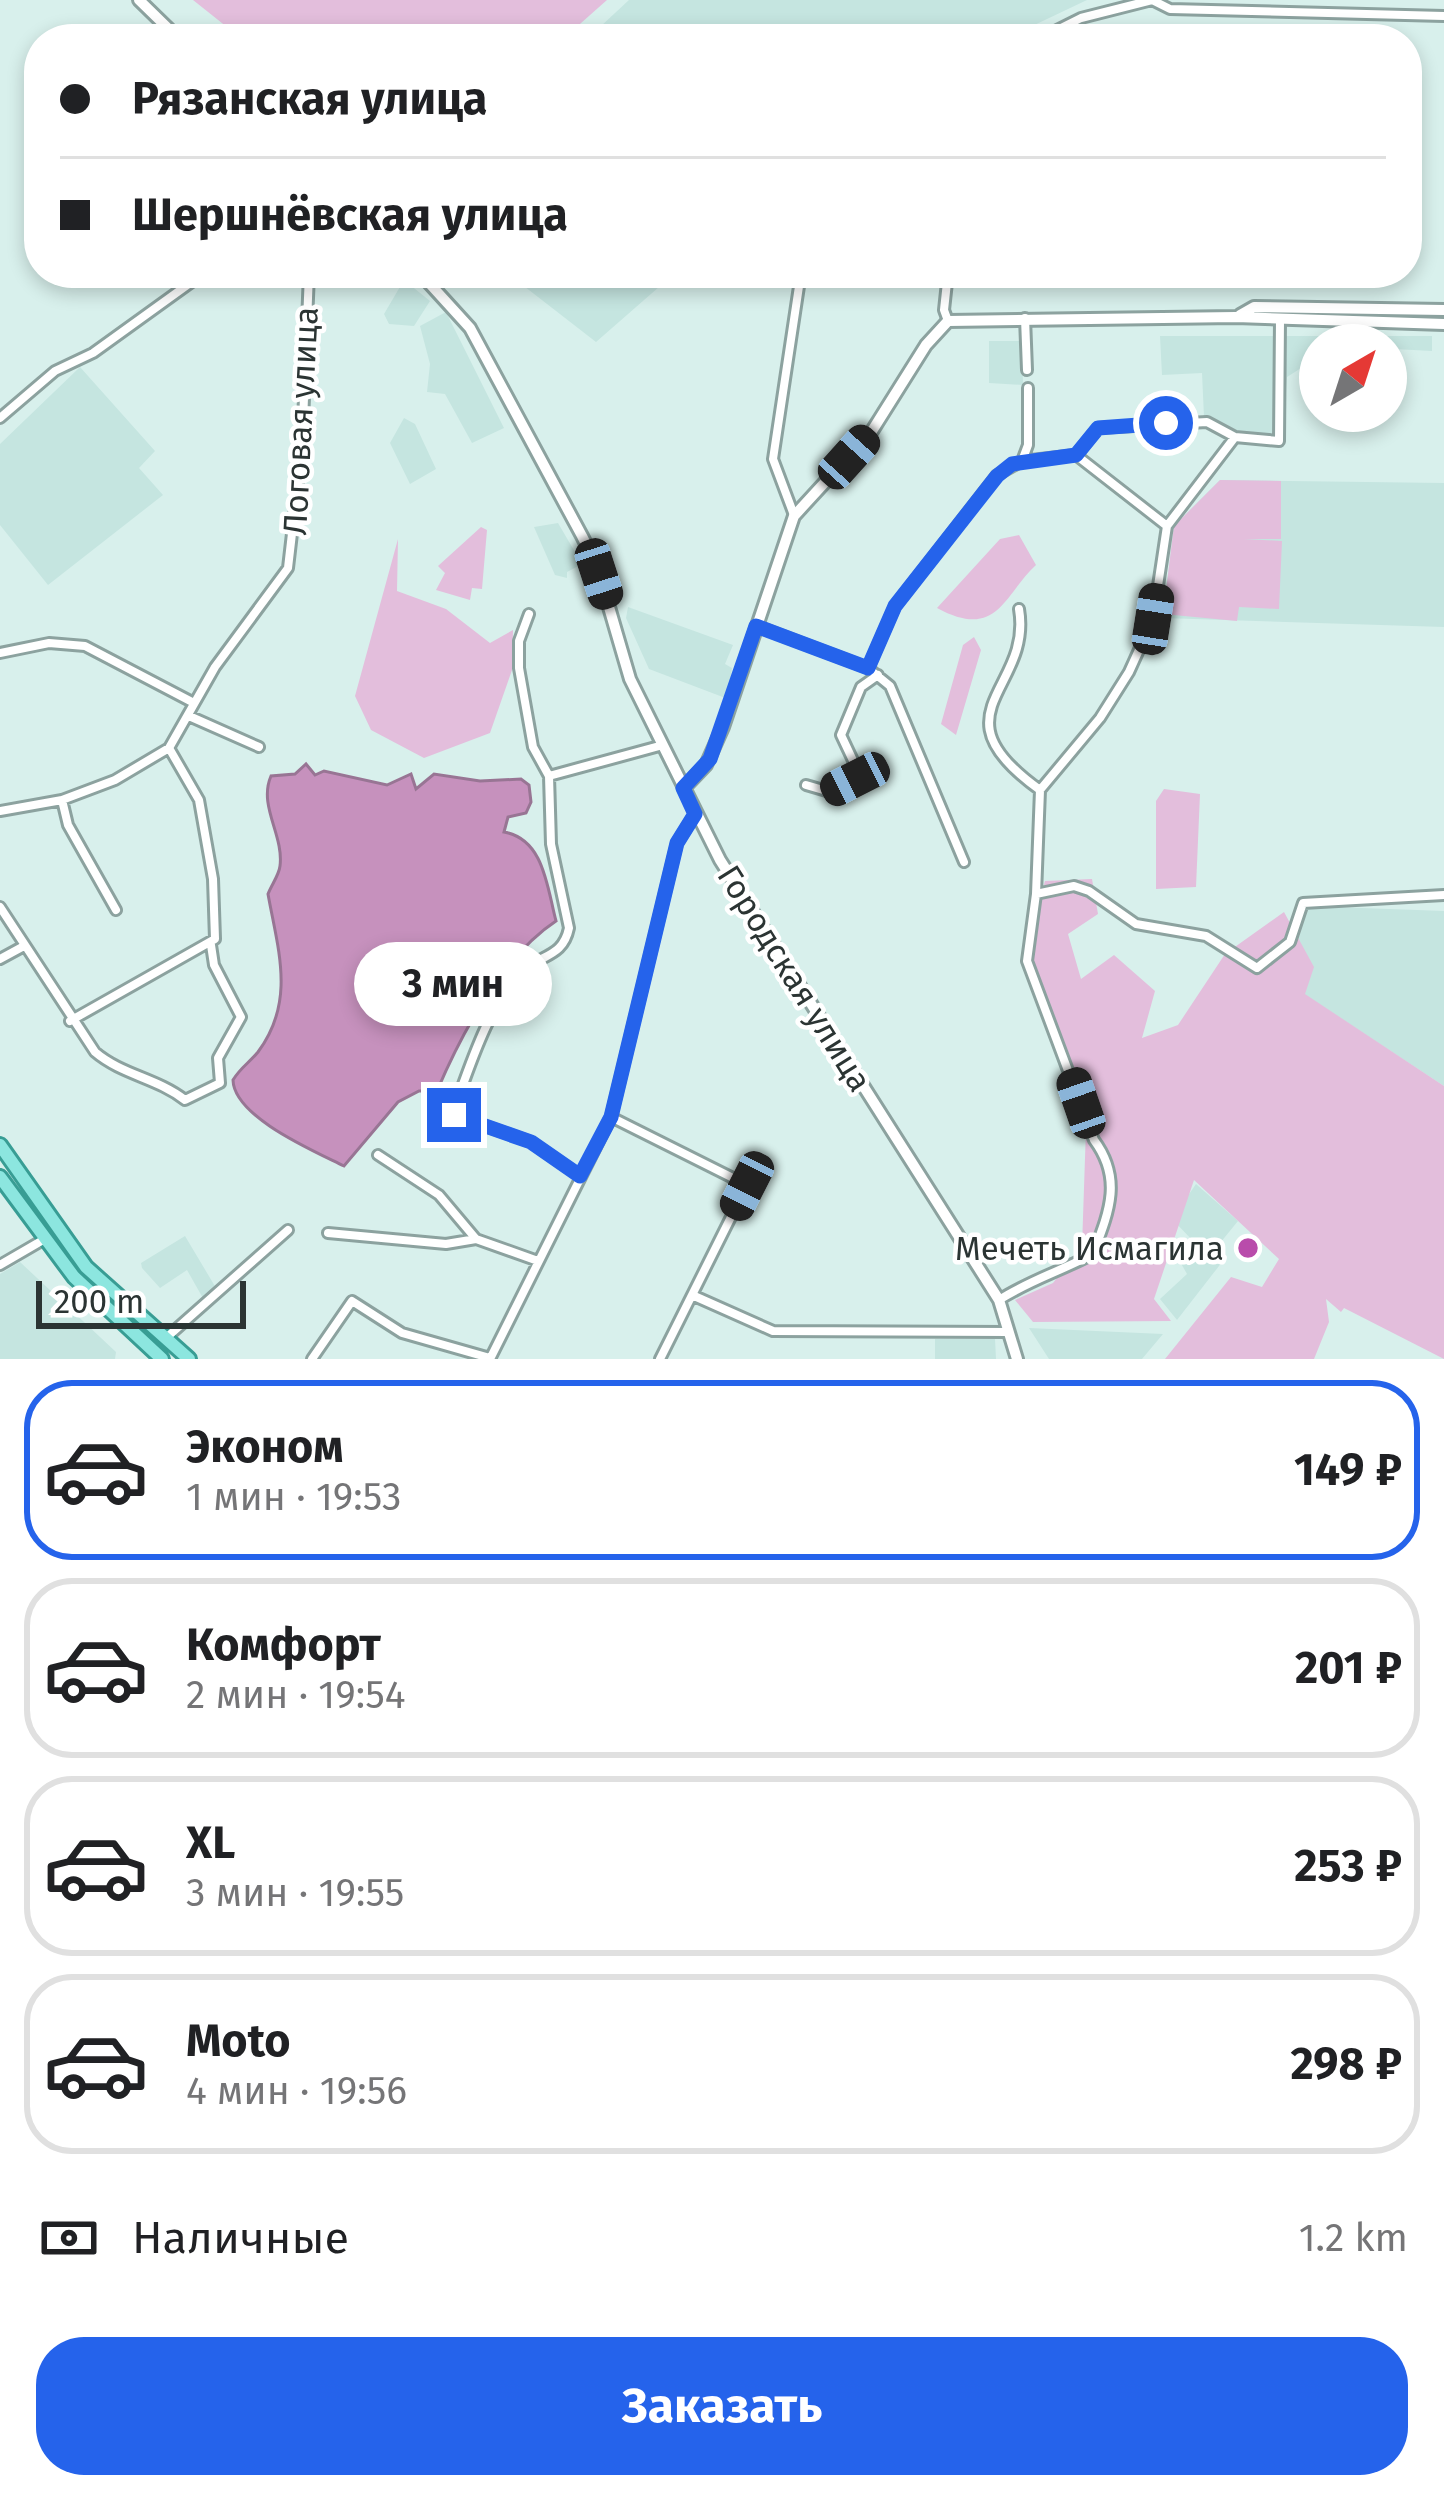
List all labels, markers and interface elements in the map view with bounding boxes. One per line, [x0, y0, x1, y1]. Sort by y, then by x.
text: Рязанская улица [132, 72, 487, 126]
text: Шершнёвская улица [132, 188, 568, 242]
street label: Логовая улица [275, 306, 327, 536]
north arrow [1299, 324, 1407, 432]
map controls [1299, 324, 1407, 432]
route start [1139, 396, 1193, 450]
car [812, 418, 886, 496]
car [571, 534, 627, 614]
car [1130, 581, 1176, 657]
car [815, 747, 895, 811]
street label: Городская улица [709, 858, 880, 1099]
callout: 3 мин [355, 941, 553, 1025]
text: 3 мин [402, 961, 504, 1007]
car [1052, 1063, 1110, 1143]
route end [427, 1088, 481, 1142]
car [715, 1146, 779, 1226]
place label: Мечеть Исмагила [955, 1229, 1224, 1269]
marker: Мечеть Исмагила [1235, 1235, 1261, 1261]
scale bar [36, 1275, 246, 1328]
text: 200 m [54, 1282, 144, 1322]
icon: car [42, 1416, 150, 1524]
text: Эконом [186, 1420, 344, 1474]
text: 149 ₽ [1294, 1443, 1402, 1497]
text: 1 мин · 19:53 [186, 1474, 402, 1520]
icon: car [42, 1614, 150, 1722]
text: Комфорт [186, 1618, 381, 1672]
text: 201 ₽ [1295, 1641, 1402, 1695]
text: 2 мин · 19:54 [186, 1672, 406, 1718]
icon: car [42, 1812, 150, 1920]
text: XL [186, 1816, 235, 1870]
text: 253 ₽ [1294, 1839, 1402, 1893]
text: 3 мин · 19:55 [186, 1870, 404, 1916]
icon: car [42, 2010, 150, 2118]
text: Moto [186, 2014, 291, 2068]
text: 298 ₽ [1290, 2037, 1402, 2091]
text: 4 мин · 19:56 [186, 2068, 407, 2114]
icon: cash [36, 2205, 102, 2271]
text: Наличные [132, 2211, 349, 2265]
text: 1.2 km [1299, 2215, 1408, 2261]
button: Заказать [36, 2337, 1408, 2475]

